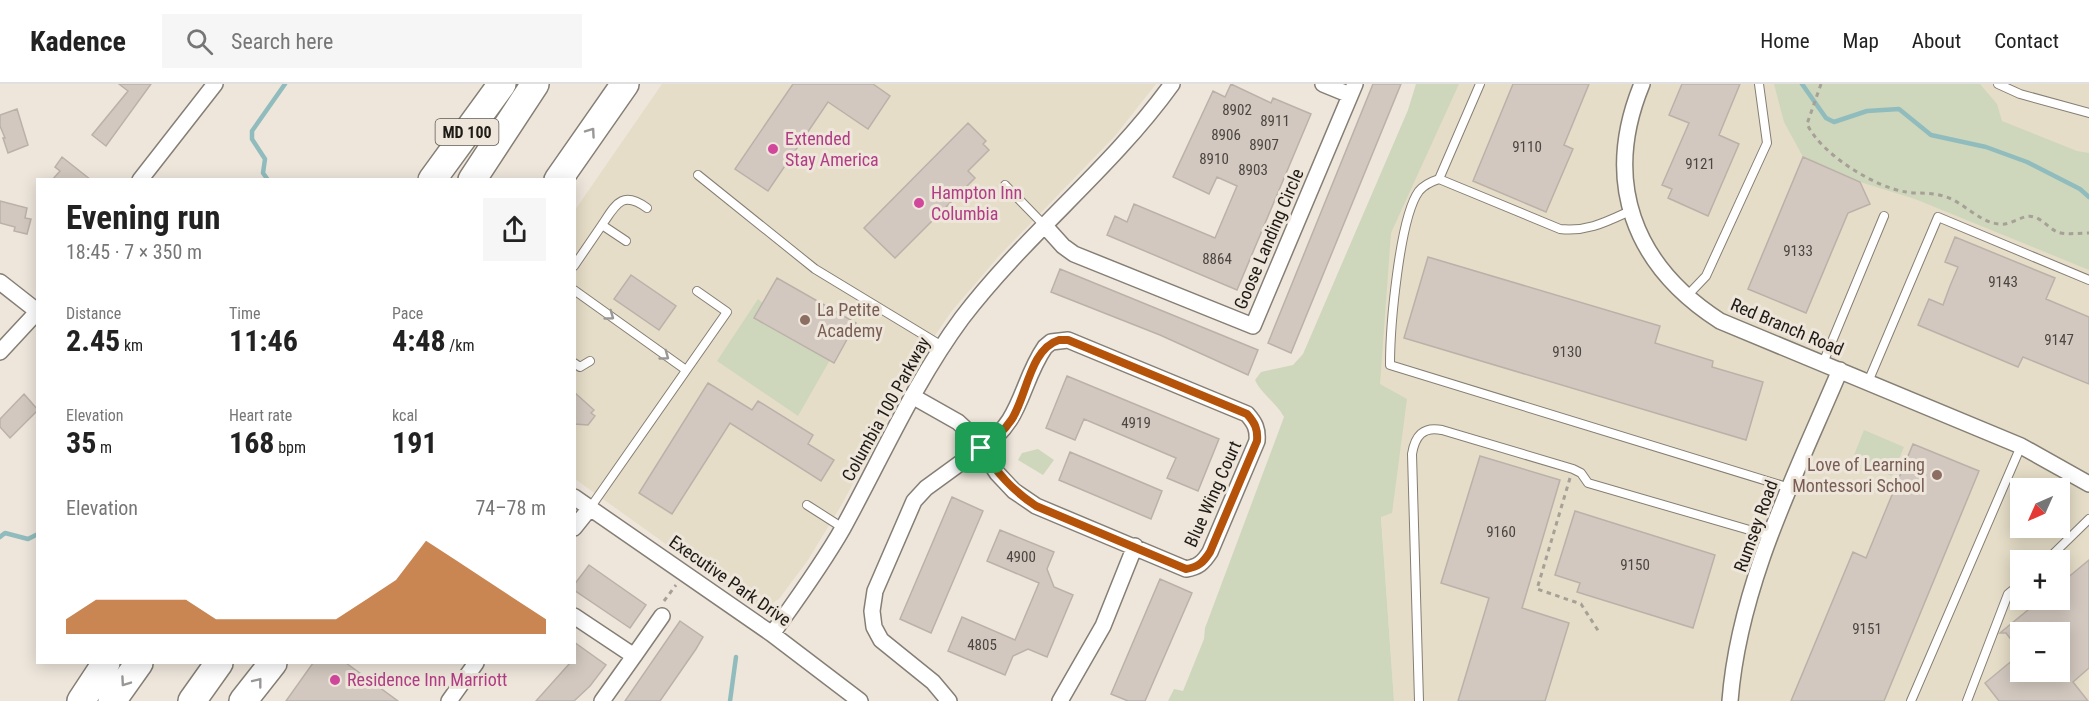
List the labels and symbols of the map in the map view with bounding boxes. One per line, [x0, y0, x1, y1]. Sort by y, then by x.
house number: 8902 [1222, 101, 1252, 119]
house number: 8911 [1260, 112, 1290, 130]
road number: MD 100 [436, 119, 498, 145]
house number: 8906 [1211, 126, 1241, 144]
one-way arrow [584, 128, 595, 139]
place label: Extended Stay America [785, 128, 879, 170]
house number: 8907 [1249, 136, 1279, 154]
house number: 9110 [1512, 138, 1542, 156]
marker: Extended Stay America [766, 142, 780, 156]
house number: 8910 [1199, 150, 1229, 168]
house number: 9121 [1685, 155, 1715, 173]
house number: 8903 [1238, 161, 1268, 179]
street label: Goose Landing Circle [1229, 165, 1308, 312]
place label: Hampton Inn Columbia [931, 182, 1022, 224]
marker: Hampton Inn Columbia [912, 196, 926, 210]
house number: 9133 [1783, 242, 1813, 260]
house number: 8864 [1202, 250, 1232, 268]
house number: 9143 [1988, 273, 2018, 291]
street label: Red Branch Road [1728, 293, 1847, 360]
place label: La Petite Academy [817, 299, 883, 341]
one-way arrow [603, 309, 614, 320]
marker: La Petite Academy [798, 313, 812, 327]
house number: 9147 [2044, 331, 2074, 349]
street label: Columbia 100 Parkway [837, 332, 934, 485]
house number: 9130 [1552, 343, 1582, 361]
one-way arrow [659, 349, 670, 360]
house number: 4919 [1121, 414, 1151, 432]
pin [955, 422, 1006, 473]
street label: Blue Wing Court [1180, 437, 1245, 550]
place label: Love of Learning Montessori School [1792, 454, 1925, 496]
marker: Love of Learning Montessori School [1930, 468, 1944, 482]
street label: Rumsey Road [1729, 477, 1782, 575]
north arrow [2010, 478, 2070, 538]
house number: 9160 [1486, 523, 1516, 541]
street label: Executive Park Drive [665, 531, 795, 630]
house number: 4900 [1006, 548, 1036, 566]
house number: 9150 [1620, 556, 1650, 574]
house number: 9151 [1852, 620, 1882, 638]
house number: 4805 [967, 636, 997, 654]
place label: Residence Inn Marriott [347, 669, 507, 690]
marker: Residence Inn Marriott [328, 673, 342, 687]
one-way arrow [121, 675, 132, 686]
one-way arrow [251, 678, 262, 689]

